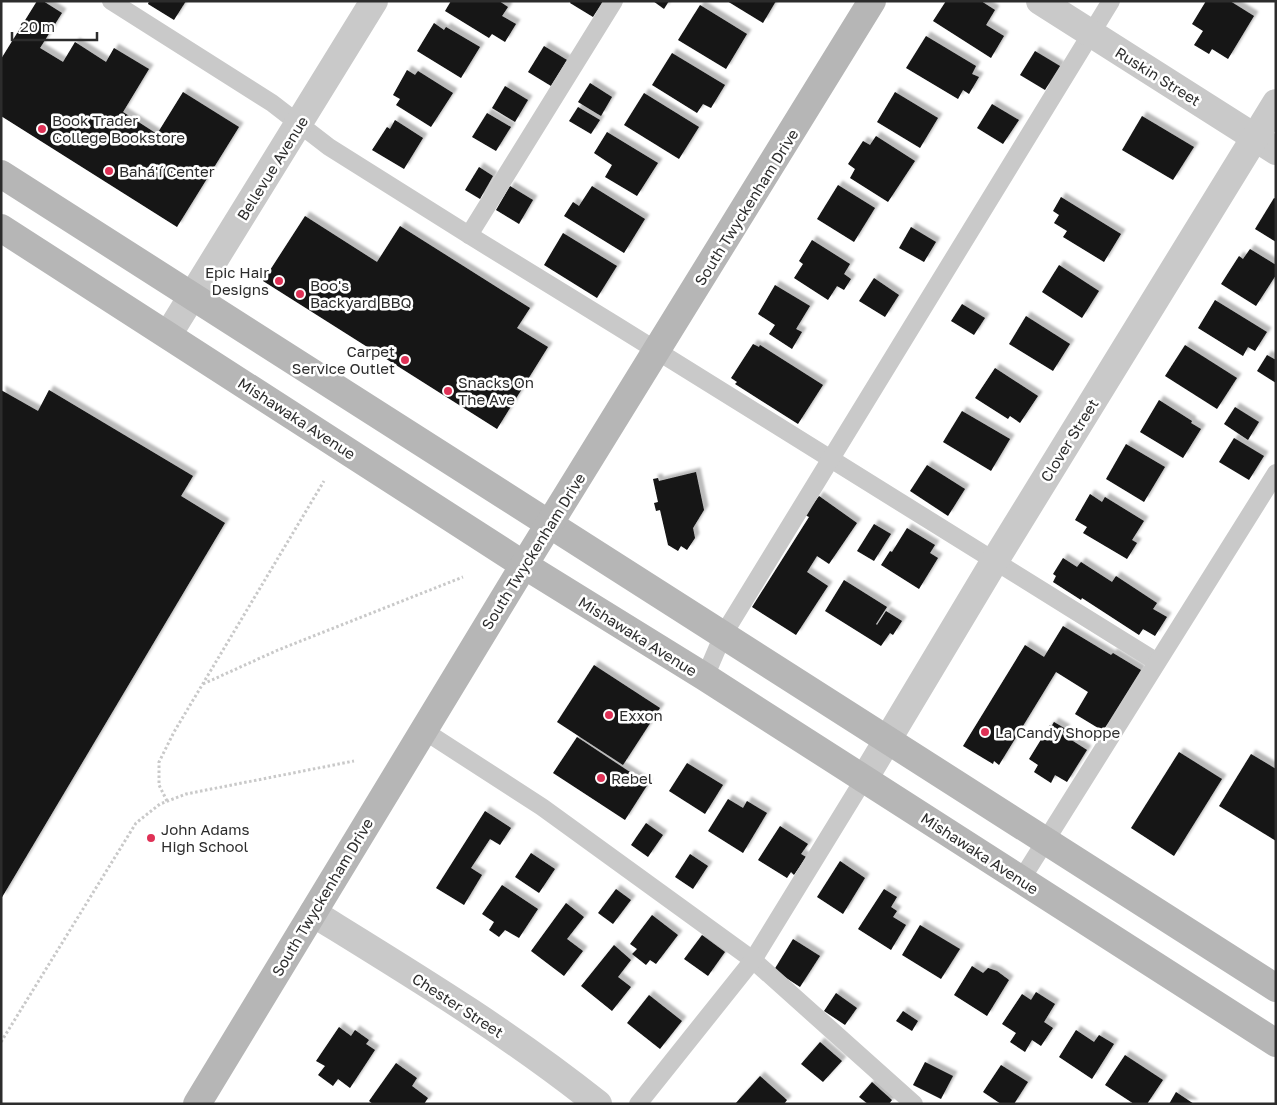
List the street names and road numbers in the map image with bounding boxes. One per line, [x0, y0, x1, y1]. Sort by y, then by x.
street label: Ruskin Street [1112, 43, 1204, 109]
street label: Bellevue Avenue [233, 112, 311, 223]
street label: South Twyckenham Drive [690, 125, 802, 289]
street label: Mishawaka Avenue [235, 373, 359, 463]
street label: Clover Street [1036, 395, 1102, 485]
street label: South Twyckenham Drive [477, 469, 589, 633]
street label: Mishawaka Avenue [575, 592, 701, 680]
street label: Mishawaka Avenue [918, 808, 1042, 898]
street label: South Twyckenham Drive [268, 814, 377, 979]
street label: Chester Street [409, 969, 507, 1041]

